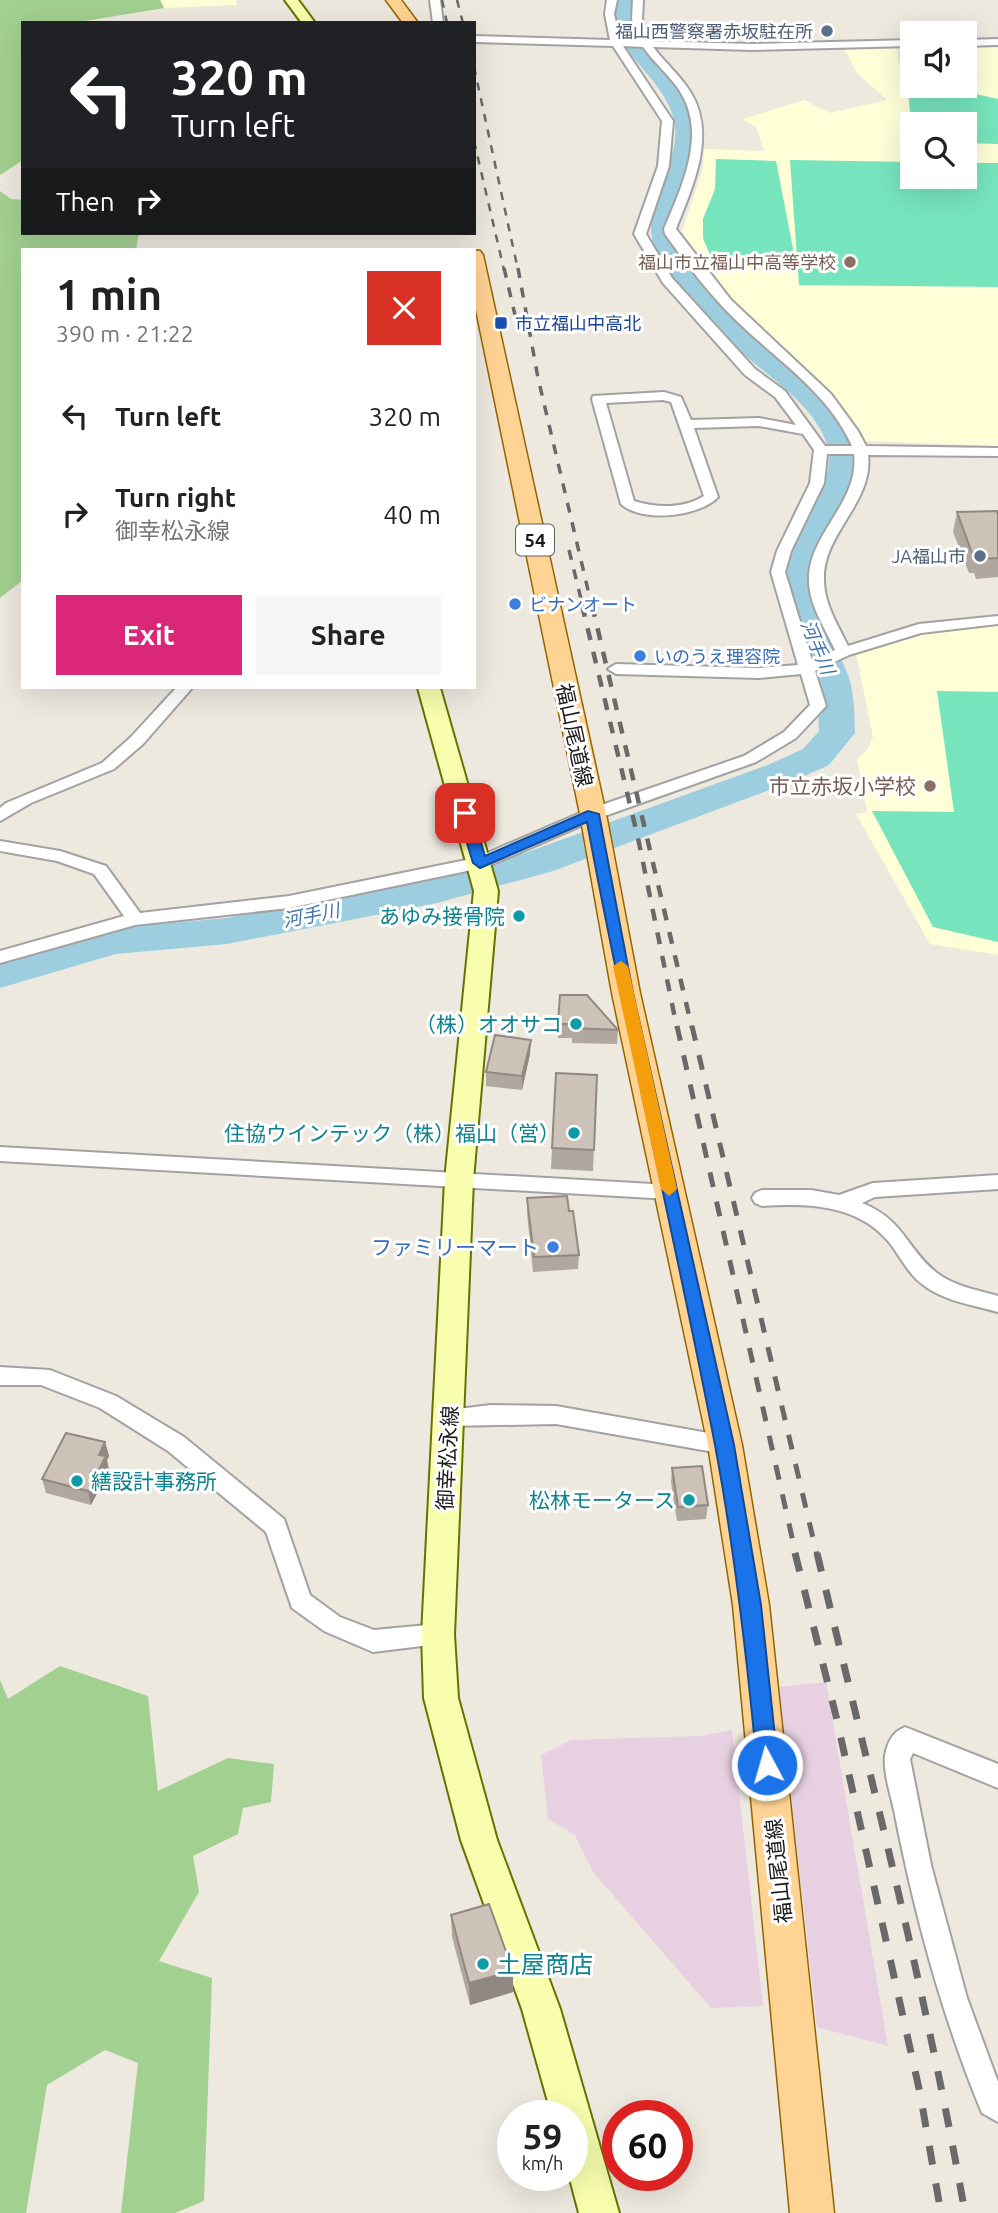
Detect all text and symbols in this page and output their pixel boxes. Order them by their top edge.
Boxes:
place label: 福山西警察署赤坂駐在所 [615,21,813,41]
map controls [900,21,977,189]
button: sound [900,21,977,98]
marker: 福山西警察署赤坂駐在所 [819,23,835,39]
icon: left [56,49,147,140]
text: 320 m [171,49,308,104]
text: Turn left [171,107,295,143]
button: search [900,112,977,189]
icon: right [129,182,167,220]
text: Then [56,187,115,216]
place label: 福山市立福山中高等学校 [638,252,836,272]
marker: 福山市立福山中高等学校 [842,254,858,270]
text: 1 min [56,271,162,318]
button: close [367,271,441,345]
place label: 市立福山中高北 [515,313,641,333]
marker: 市立福山中高北 [493,315,509,331]
text: 390 m · 21:22 [56,321,194,346]
icon: left [56,397,94,435]
text: Turn left [115,402,221,431]
text: 320 m [369,402,441,431]
text: Turn right [115,483,236,512]
icon: right [56,495,94,533]
text: 40 m [383,500,441,529]
text: 御幸松永線 [115,518,230,543]
road number: 54 [516,524,554,555]
place label: JA福山市 [891,546,966,566]
marker: JA福山市 [972,548,988,564]
place label: ビナンオート [529,594,637,614]
button: Exit [56,595,242,675]
button: Share [256,595,441,675]
marker: ビナンオート [507,596,523,612]
water label: 河手川 [797,616,840,679]
place label: いのうえ理容院 [654,646,780,666]
marker: いのうえ理容院 [632,648,648,664]
street label: 福山尾道線 [552,681,598,789]
place label: 市立赤坂小学校 [769,774,916,798]
marker: 市立赤坂小学校 [922,778,938,794]
pin [435,783,495,843]
icon: arrive [446,794,484,832]
water label: 河手川 [281,898,343,931]
place label: あゆみ接骨院 [379,904,505,928]
marker: あゆみ接骨院 [511,908,527,924]
place label: （株）オオサコ [415,1012,562,1036]
marker: （株）オオサコ [568,1016,584,1032]
place label: 住協ウインテック（株）福山（営） [224,1121,560,1145]
marker: 住協ウインテック（株）福山（営） [566,1125,582,1141]
place label: ファミリーマート [371,1235,539,1259]
marker: ファミリーマート [545,1239,561,1255]
street label: 御幸松永線 [432,1405,462,1511]
place label: 繕設計事務所 [91,1469,217,1493]
marker: 繕設計事務所 [69,1473,85,1489]
place label: 松林モータース [529,1488,675,1512]
marker: 松林モータース [681,1492,697,1508]
position arrow [730,1728,804,1802]
street label: 福山尾道線 [761,1818,795,1924]
place label: 土屋商店 [497,1951,593,1978]
marker: 土屋商店 [475,1956,491,1972]
speed limit sign: 60 [602,2100,693,2191]
text: 59 [523,2116,562,2156]
text: km/h [522,2153,563,2173]

